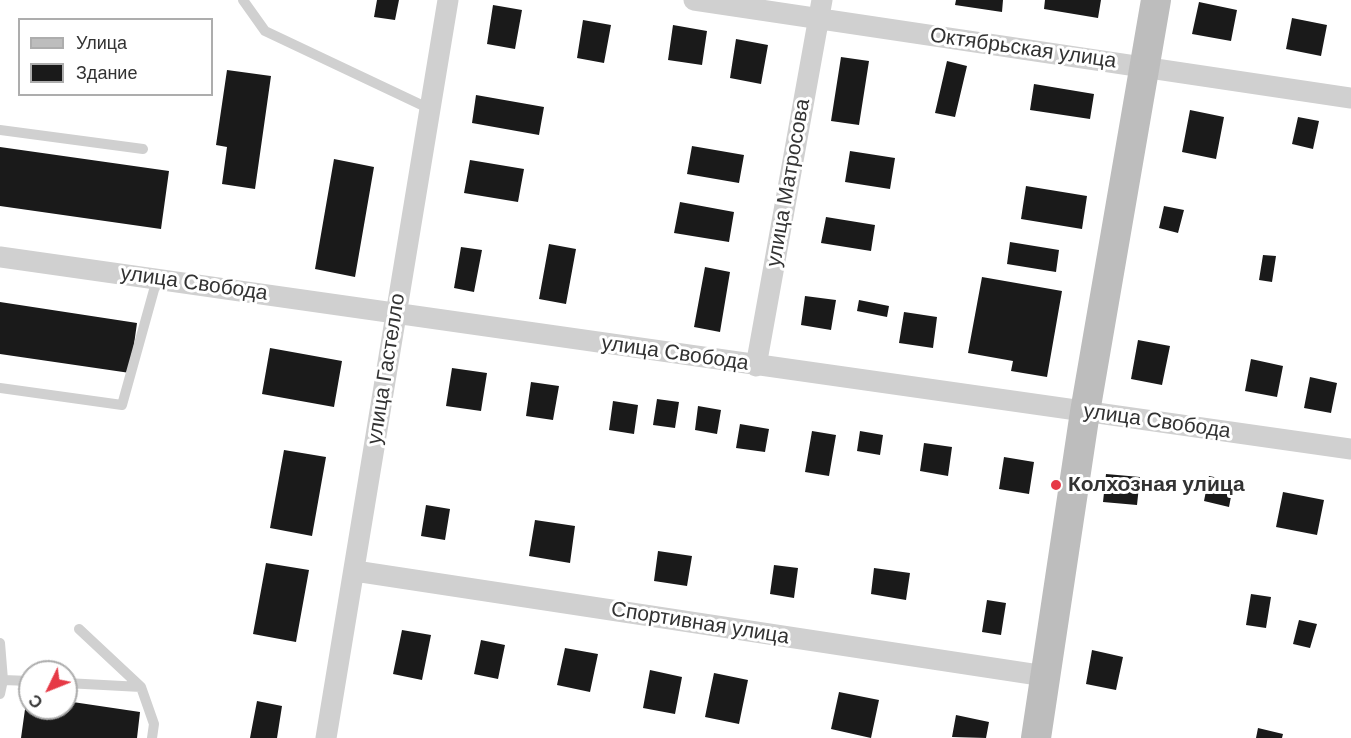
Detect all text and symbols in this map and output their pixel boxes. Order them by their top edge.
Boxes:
legend [18,18,213,96]
street label: Октябрьская улица [928,23,1118,75]
text: Улица [76,31,127,55]
text: Здание [76,61,137,85]
street label: улица Матросова [762,97,816,269]
street label: улица Свобода [119,261,269,307]
street label: улица Гастелло [363,292,411,446]
street label: улица Свобода [600,331,750,377]
street label: улица Свобода [1082,399,1232,445]
place label: Колхозная улица [1068,472,1245,498]
marker: Колхозная улица [1049,478,1063,492]
street label: Спортивная улица [609,597,791,651]
north arrow [18,660,78,720]
text: С [24,690,48,713]

